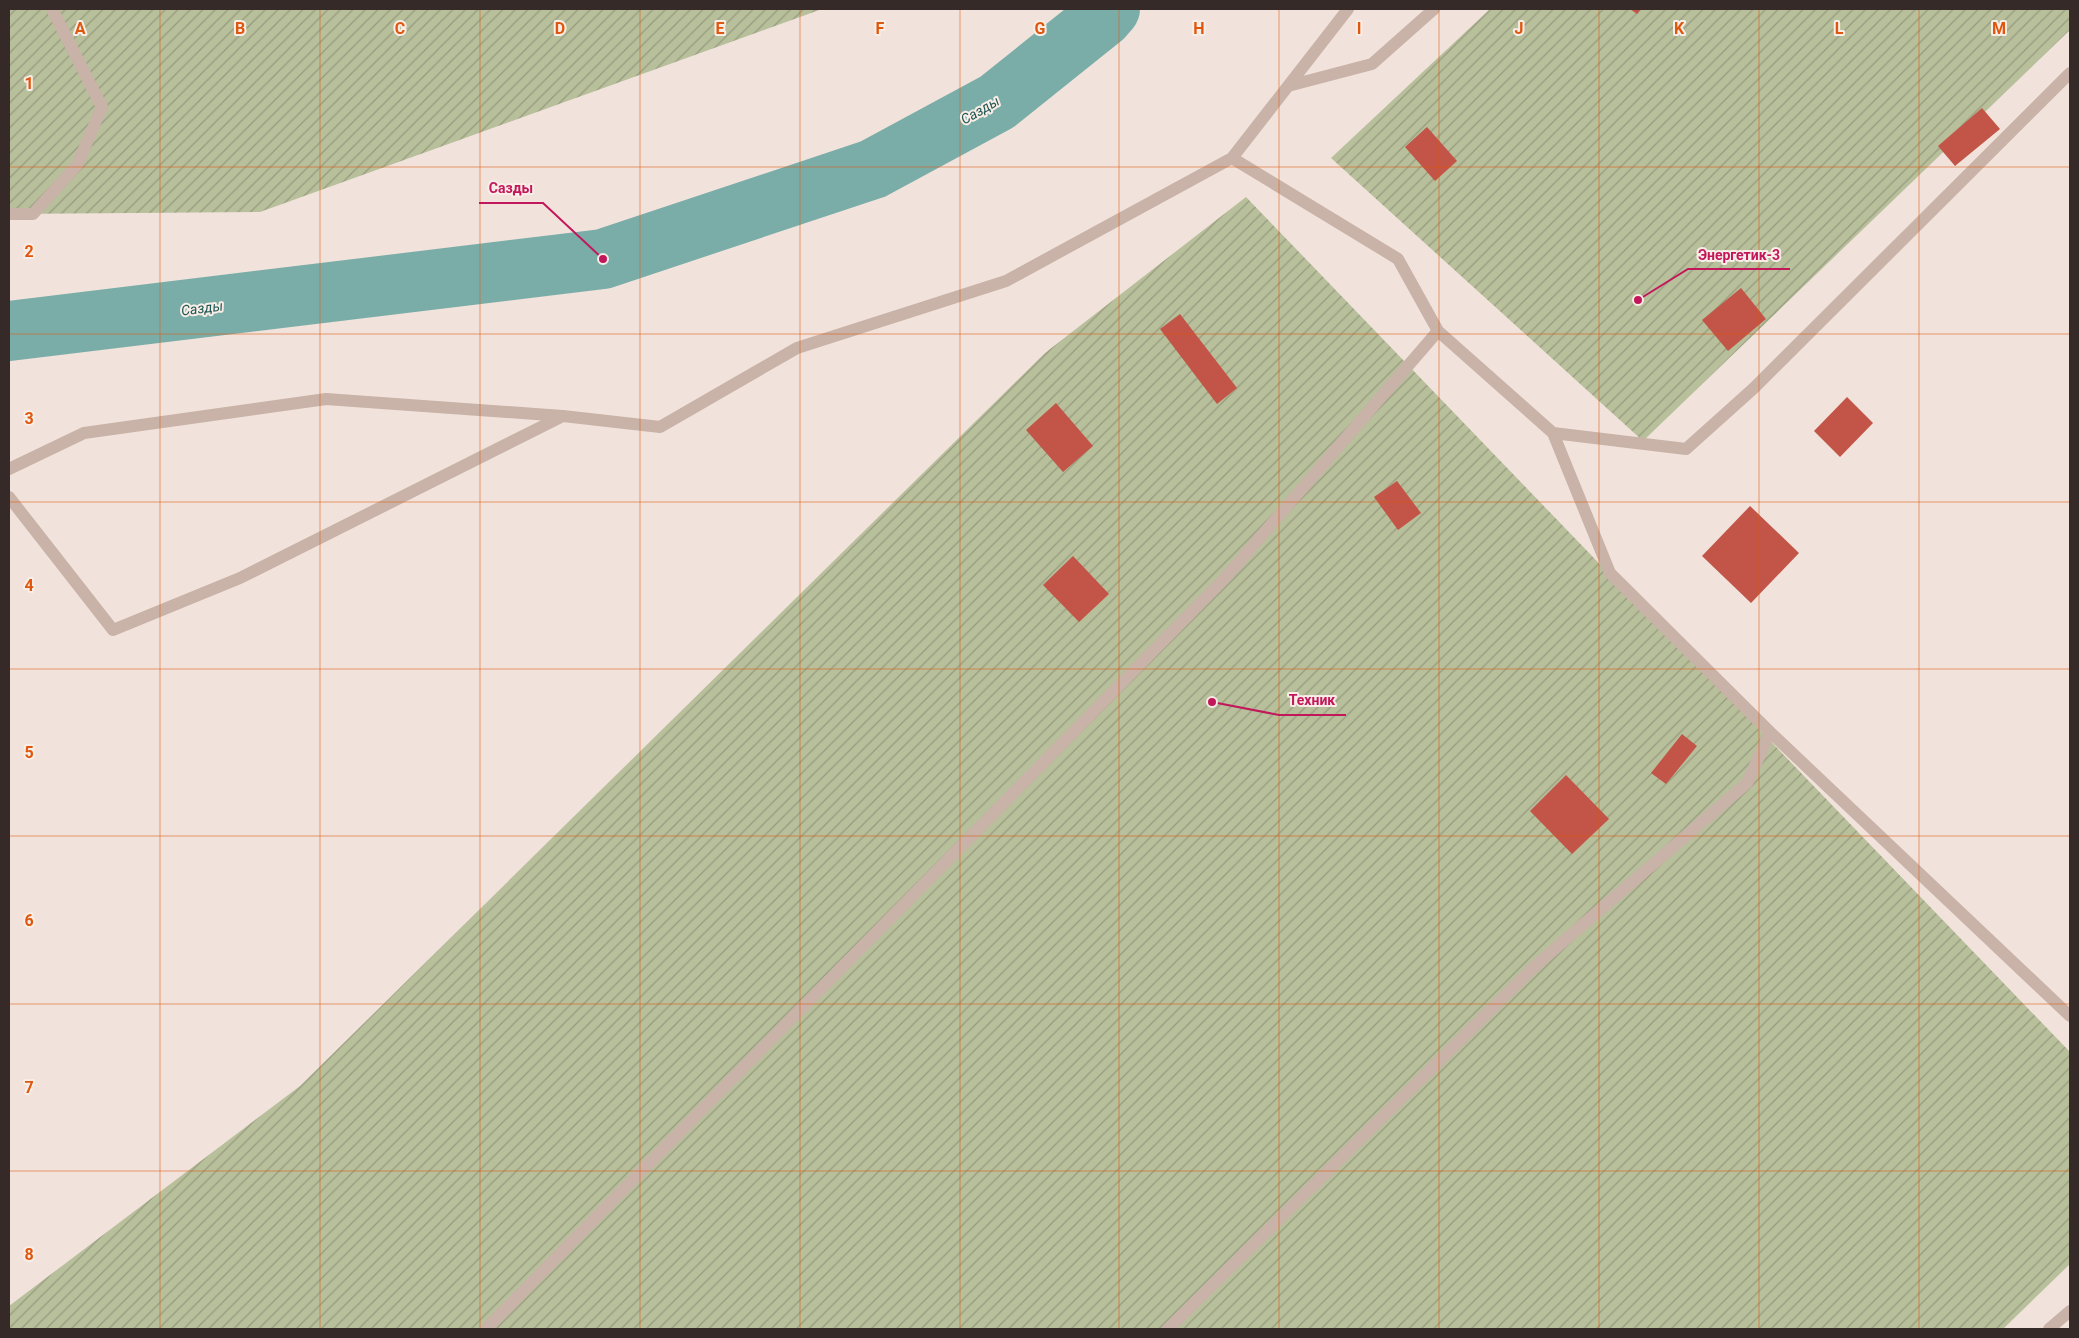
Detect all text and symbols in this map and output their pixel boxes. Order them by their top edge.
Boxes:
text: A [75,19,86,38]
text: B [235,19,245,38]
text: C [395,19,405,38]
text: D [555,19,565,38]
text: E [716,19,725,38]
text: F [876,19,885,38]
text: G [1035,19,1046,38]
text: H [1193,19,1205,38]
text: I [1357,19,1361,38]
text: J [1515,19,1523,38]
text: K [1674,19,1685,38]
text: L [1835,19,1844,38]
text: M [1992,19,2006,38]
text: 1 [24,74,34,93]
water label: Сазды [958,93,1002,127]
callout: Сазды [479,174,543,203]
text: Сазды [489,180,533,196]
callout: Энергетик-3 [1688,240,1790,269]
text: 2 [24,242,34,261]
text: Энергетик-3 [1698,247,1780,263]
water label: Сазды [180,298,224,318]
text: 3 [24,409,34,428]
text: 4 [24,576,34,595]
callout: Техник [1279,686,1346,715]
text: Техник [1289,692,1335,708]
text: 5 [24,743,34,762]
text: 6 [24,911,34,930]
text: 7 [24,1078,34,1097]
text: 8 [24,1245,34,1264]

